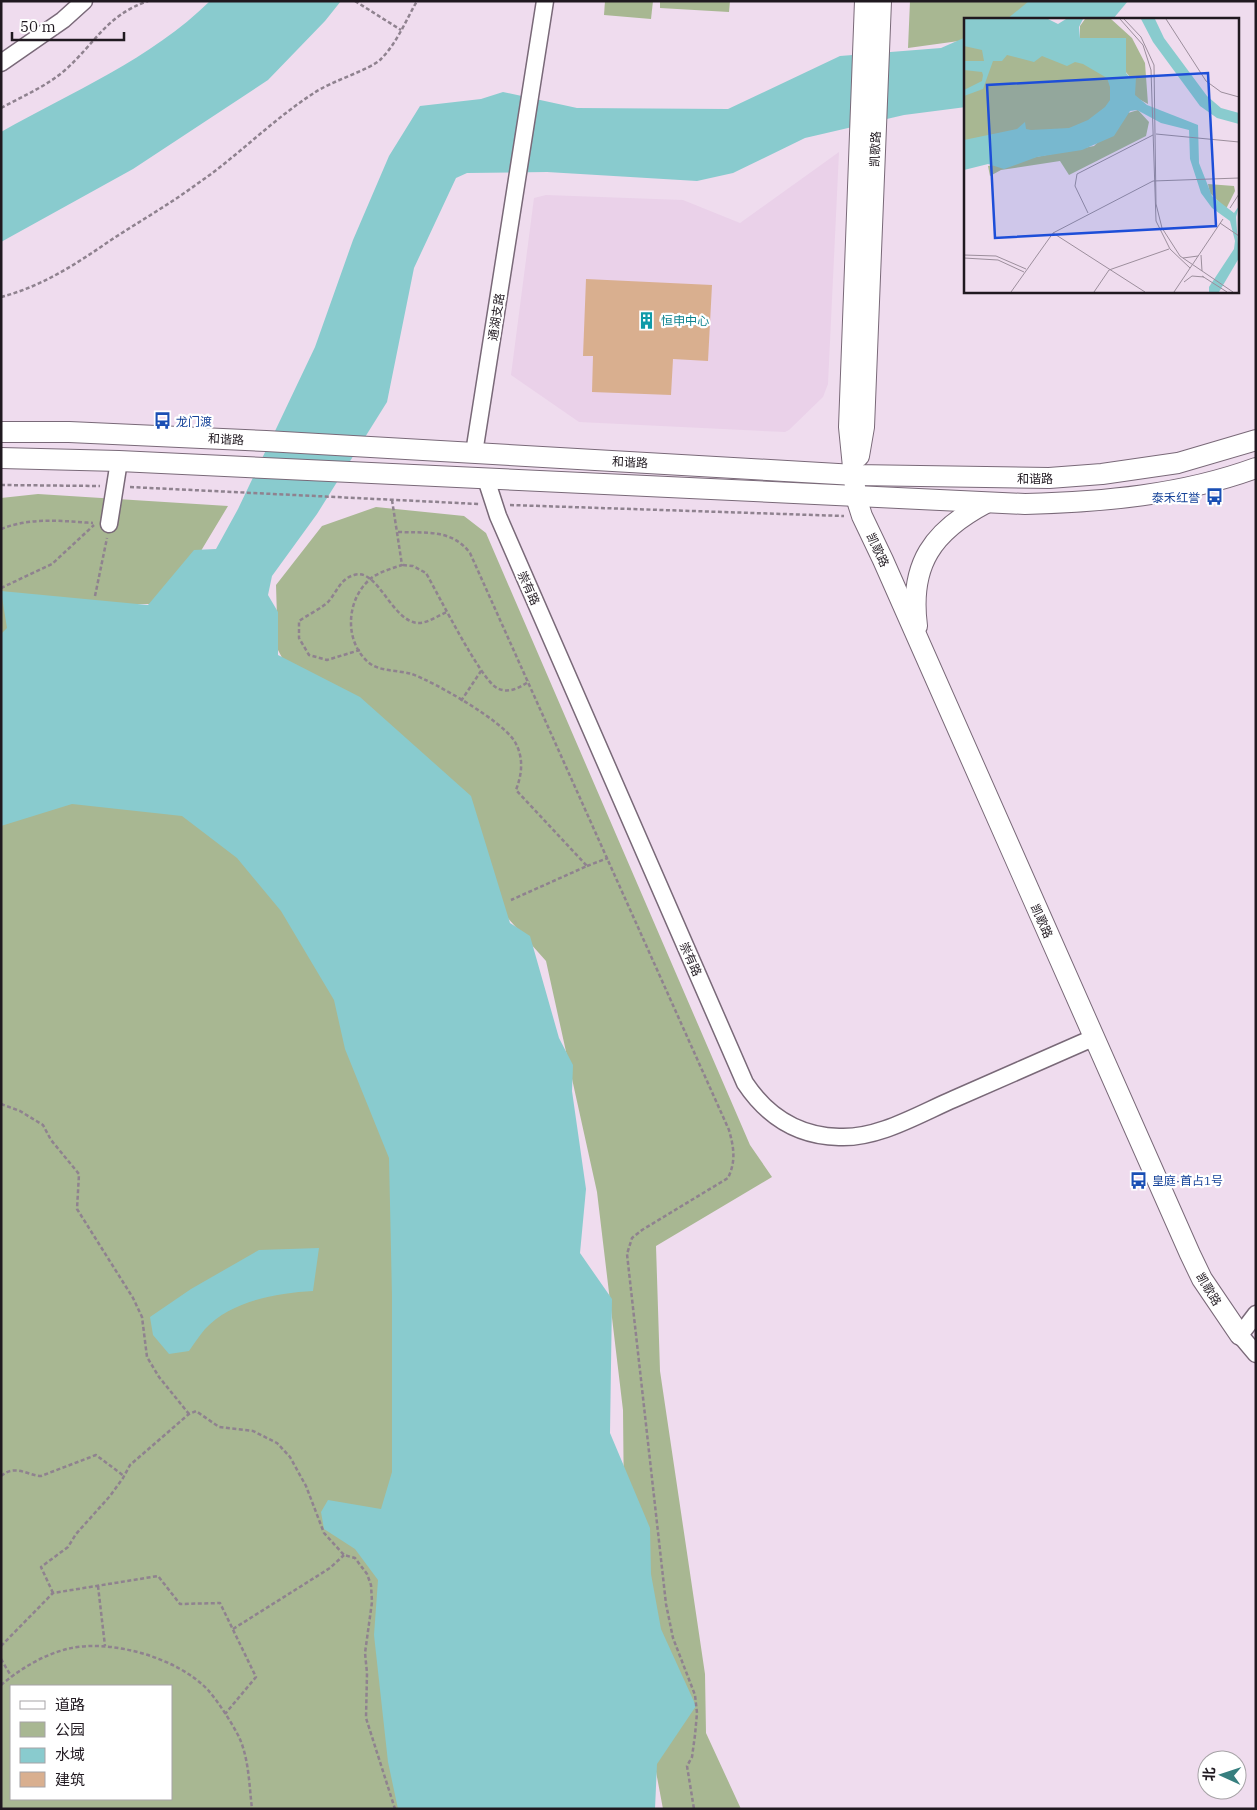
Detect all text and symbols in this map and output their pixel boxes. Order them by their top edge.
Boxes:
scale bar [12,10,125,42]
text: 50 m [20,17,56,36]
inset map [964,18,1240,292]
street label: 凯歌路 [867,131,883,167]
street label: 通湖支路 [485,292,507,342]
building icon: 恒申中心 [637,310,657,330]
place label: 恒申中心 [661,313,709,328]
bus stop icon: 龙门渡 [152,411,172,431]
place label: 龙门渡 [176,414,212,429]
street label: 和谐路 [208,431,244,447]
street label: 和谐路 [612,454,648,470]
street label: 和谐路 [1017,471,1053,486]
bus stop icon: 泰禾红誉 [1204,487,1224,507]
place label: 泰禾红誉 [1152,490,1200,505]
street label: 凯歌路 [864,531,892,569]
street label: 崇有路 [515,568,543,608]
street label: 凯歌路 [1028,901,1056,941]
street label: 崇有路 [677,939,705,979]
bus stop icon: 皇庭·首占1号 [1128,1170,1148,1190]
place label: 皇庭·首占1号 [1152,1173,1223,1188]
street label: 凯歌路 [1193,1270,1225,1308]
legend [10,1685,172,1800]
text: 道路 [55,1695,85,1714]
text: 公园 [55,1720,85,1739]
text: 水域 [55,1745,85,1764]
north arrow [1197,1750,1247,1800]
text: 北 [1200,1767,1218,1782]
text: 建筑 [55,1770,85,1789]

